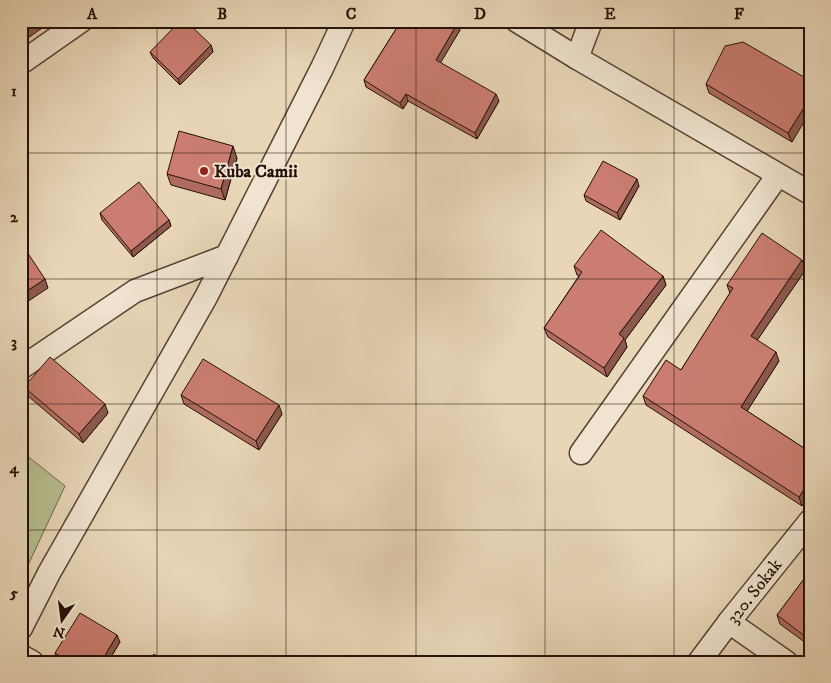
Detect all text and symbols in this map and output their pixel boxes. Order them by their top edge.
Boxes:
text: A [86,4,98,24]
text: B [217,4,227,24]
text: C [346,4,356,24]
text: D [474,4,486,24]
text: E [604,4,616,24]
text: F [734,4,744,24]
text: 1 [11,81,17,101]
place label: Kuba Camii [214,161,298,183]
marker: Kuba Camii [198,165,210,177]
text: 2 [10,207,19,227]
text: 3 [11,332,17,352]
text: 4 [8,458,19,478]
street label: 320. Sokak [722,554,787,629]
text: 5 [9,583,18,603]
north arrow [38,596,88,646]
text: N [51,621,67,642]

